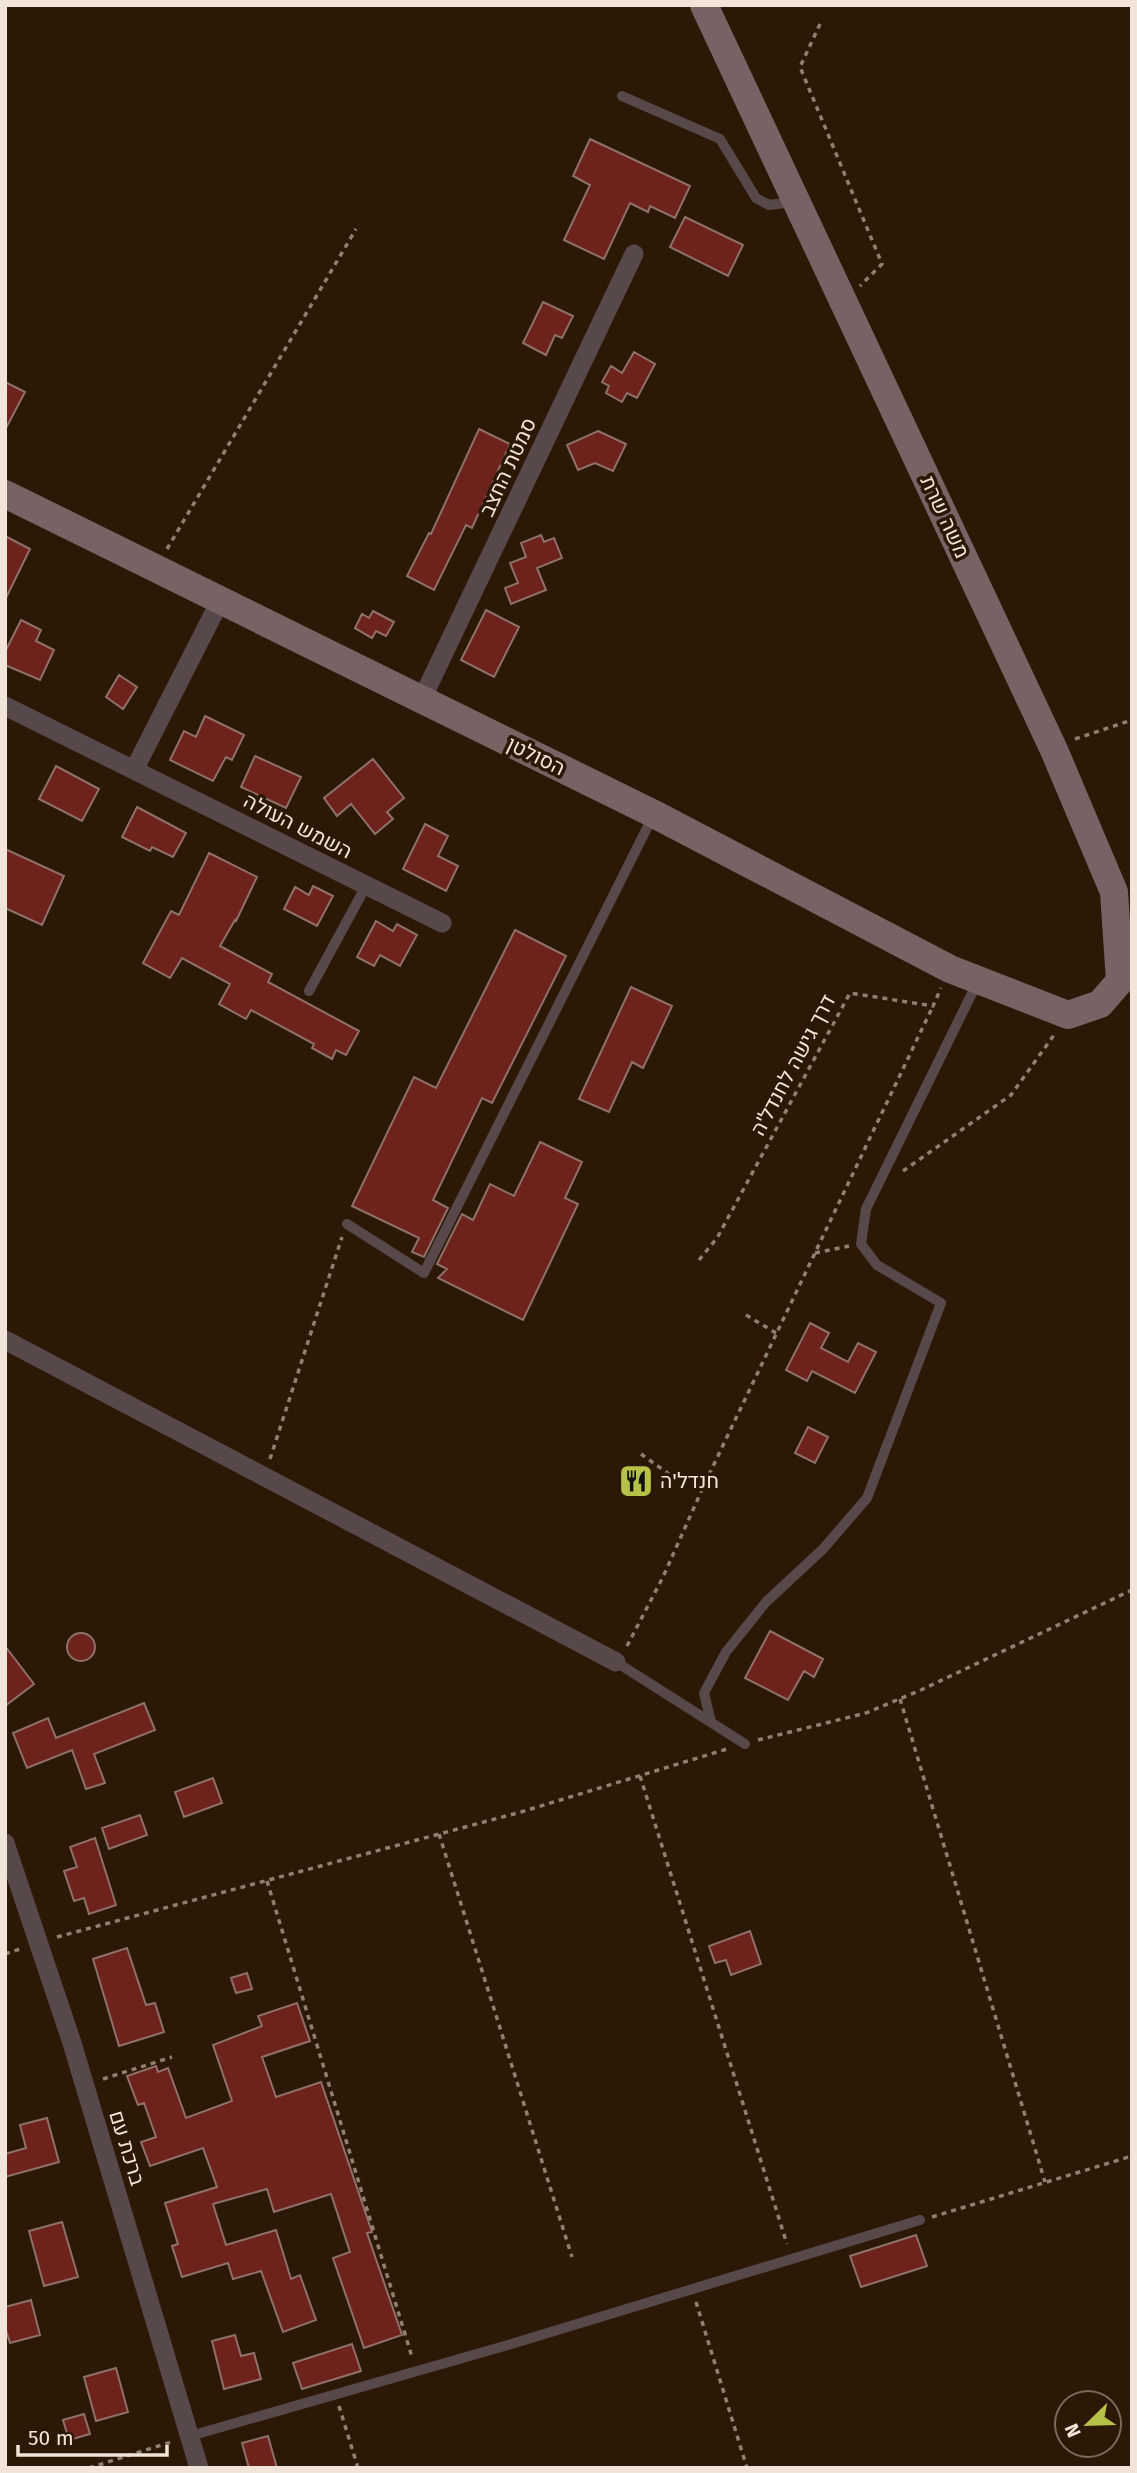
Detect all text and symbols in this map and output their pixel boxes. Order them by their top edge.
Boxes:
street label: סמטת החצב [474,413,542,521]
street label: משה שרת [915,472,975,562]
street label: הסולטן [503,731,569,781]
street label: השמש העולה [239,788,357,864]
street label: דרך גישה לחנדל'ה [745,990,841,1140]
restaurant icon: חנדל'ה [617,1462,655,1500]
place label: חנדל'ה [660,1468,719,1494]
street label: ברכת עם [103,2107,151,2189]
north arrow [1053,2389,1123,2459]
scale bar [18,2414,166,2458]
text: N [1060,2420,1086,2441]
text: 50 m [28,2425,74,2451]

